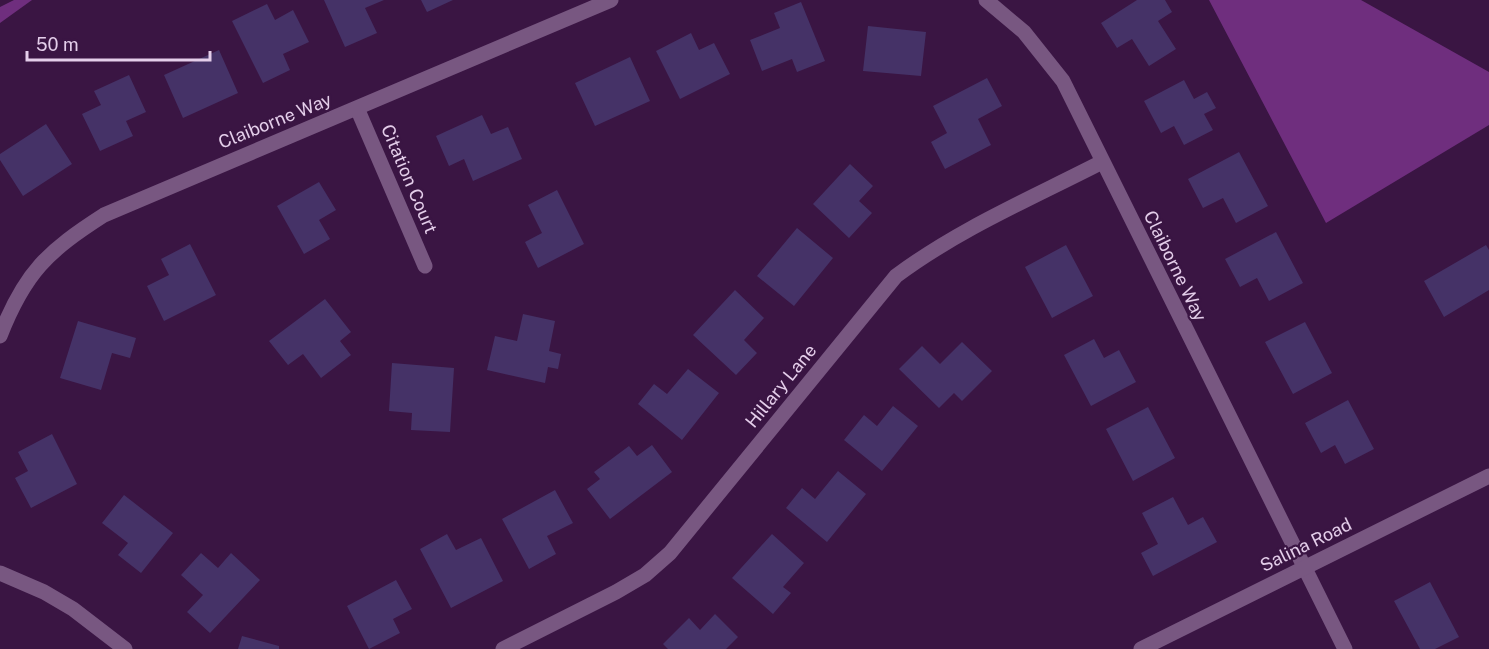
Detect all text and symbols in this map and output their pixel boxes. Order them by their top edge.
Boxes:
scale bar [27,24,210,62]
text: 50 m [36,34,79,55]
street label: Claiborne Way [215,88,335,153]
street label: Citation Court [377,121,442,237]
street label: Claiborne Way [1140,207,1211,325]
street label: Hillary Lane [741,340,820,431]
street label: Salina Road [1257,513,1355,576]

